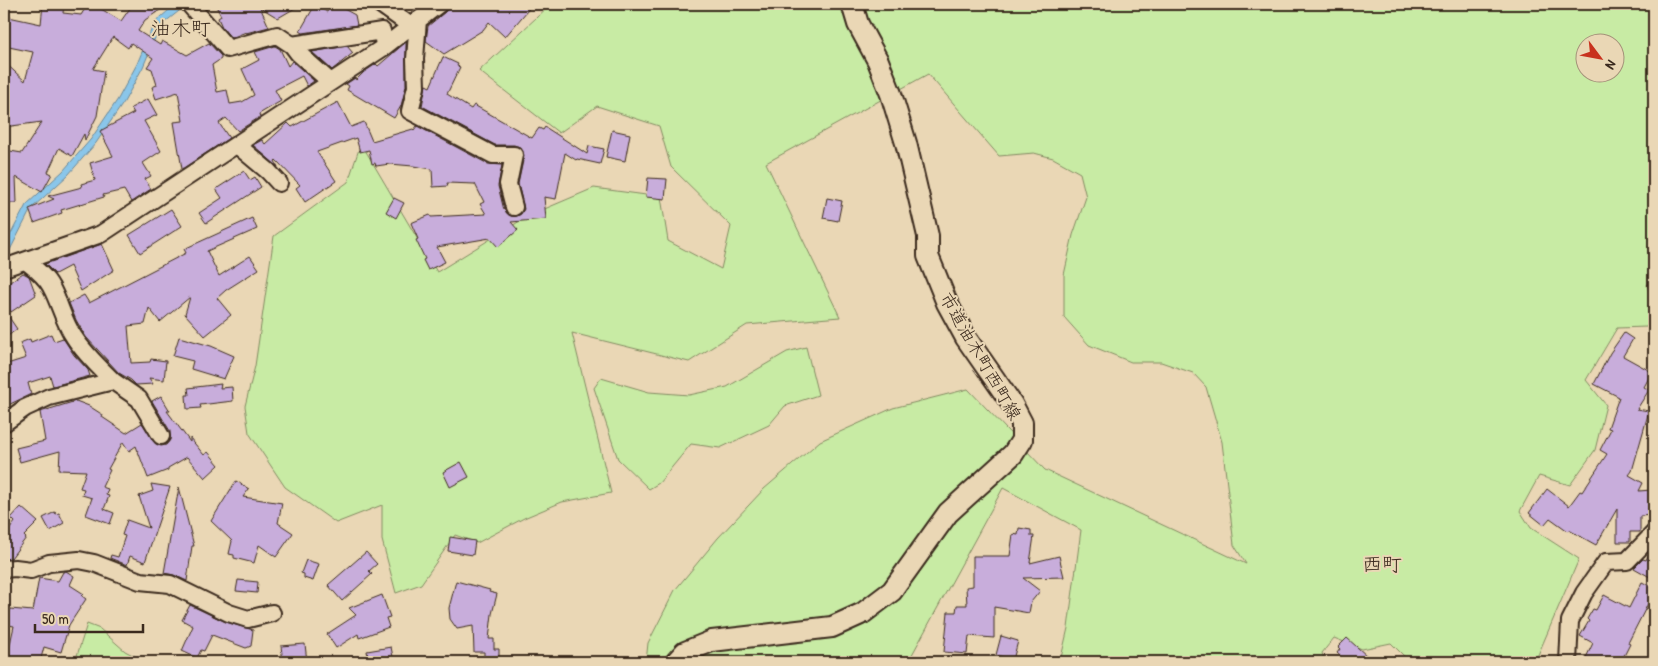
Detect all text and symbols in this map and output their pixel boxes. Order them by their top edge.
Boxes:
district label: 油木町 [151,14,211,41]
north arrow [1576,32,1626,82]
text: N [1601,57,1621,74]
street label: 市道油木町西町線 [934,287,1028,425]
district label: 西町 [1362,550,1402,577]
scale bar [35,601,142,633]
text: 50 m [42,608,69,629]

